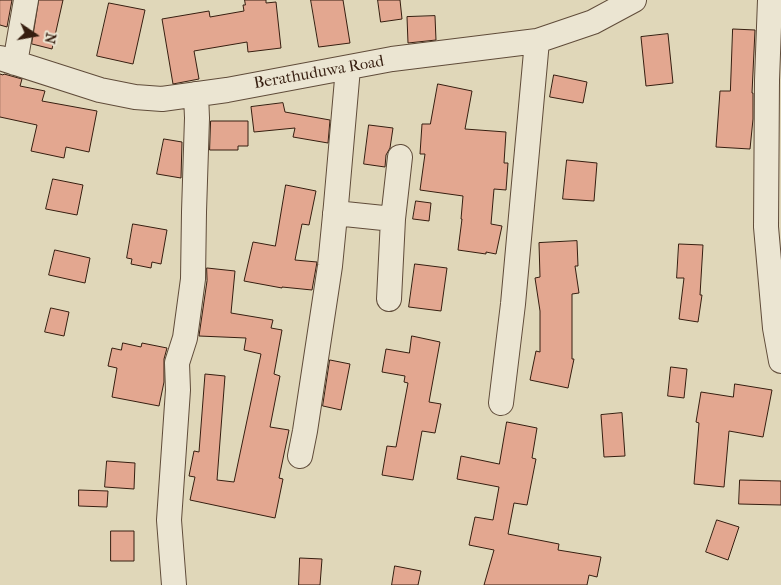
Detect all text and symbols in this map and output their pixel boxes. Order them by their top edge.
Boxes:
north arrow [10,10,60,60]
text: N [41,31,60,45]
street label: Berathuduwa Road [252,52,386,94]

